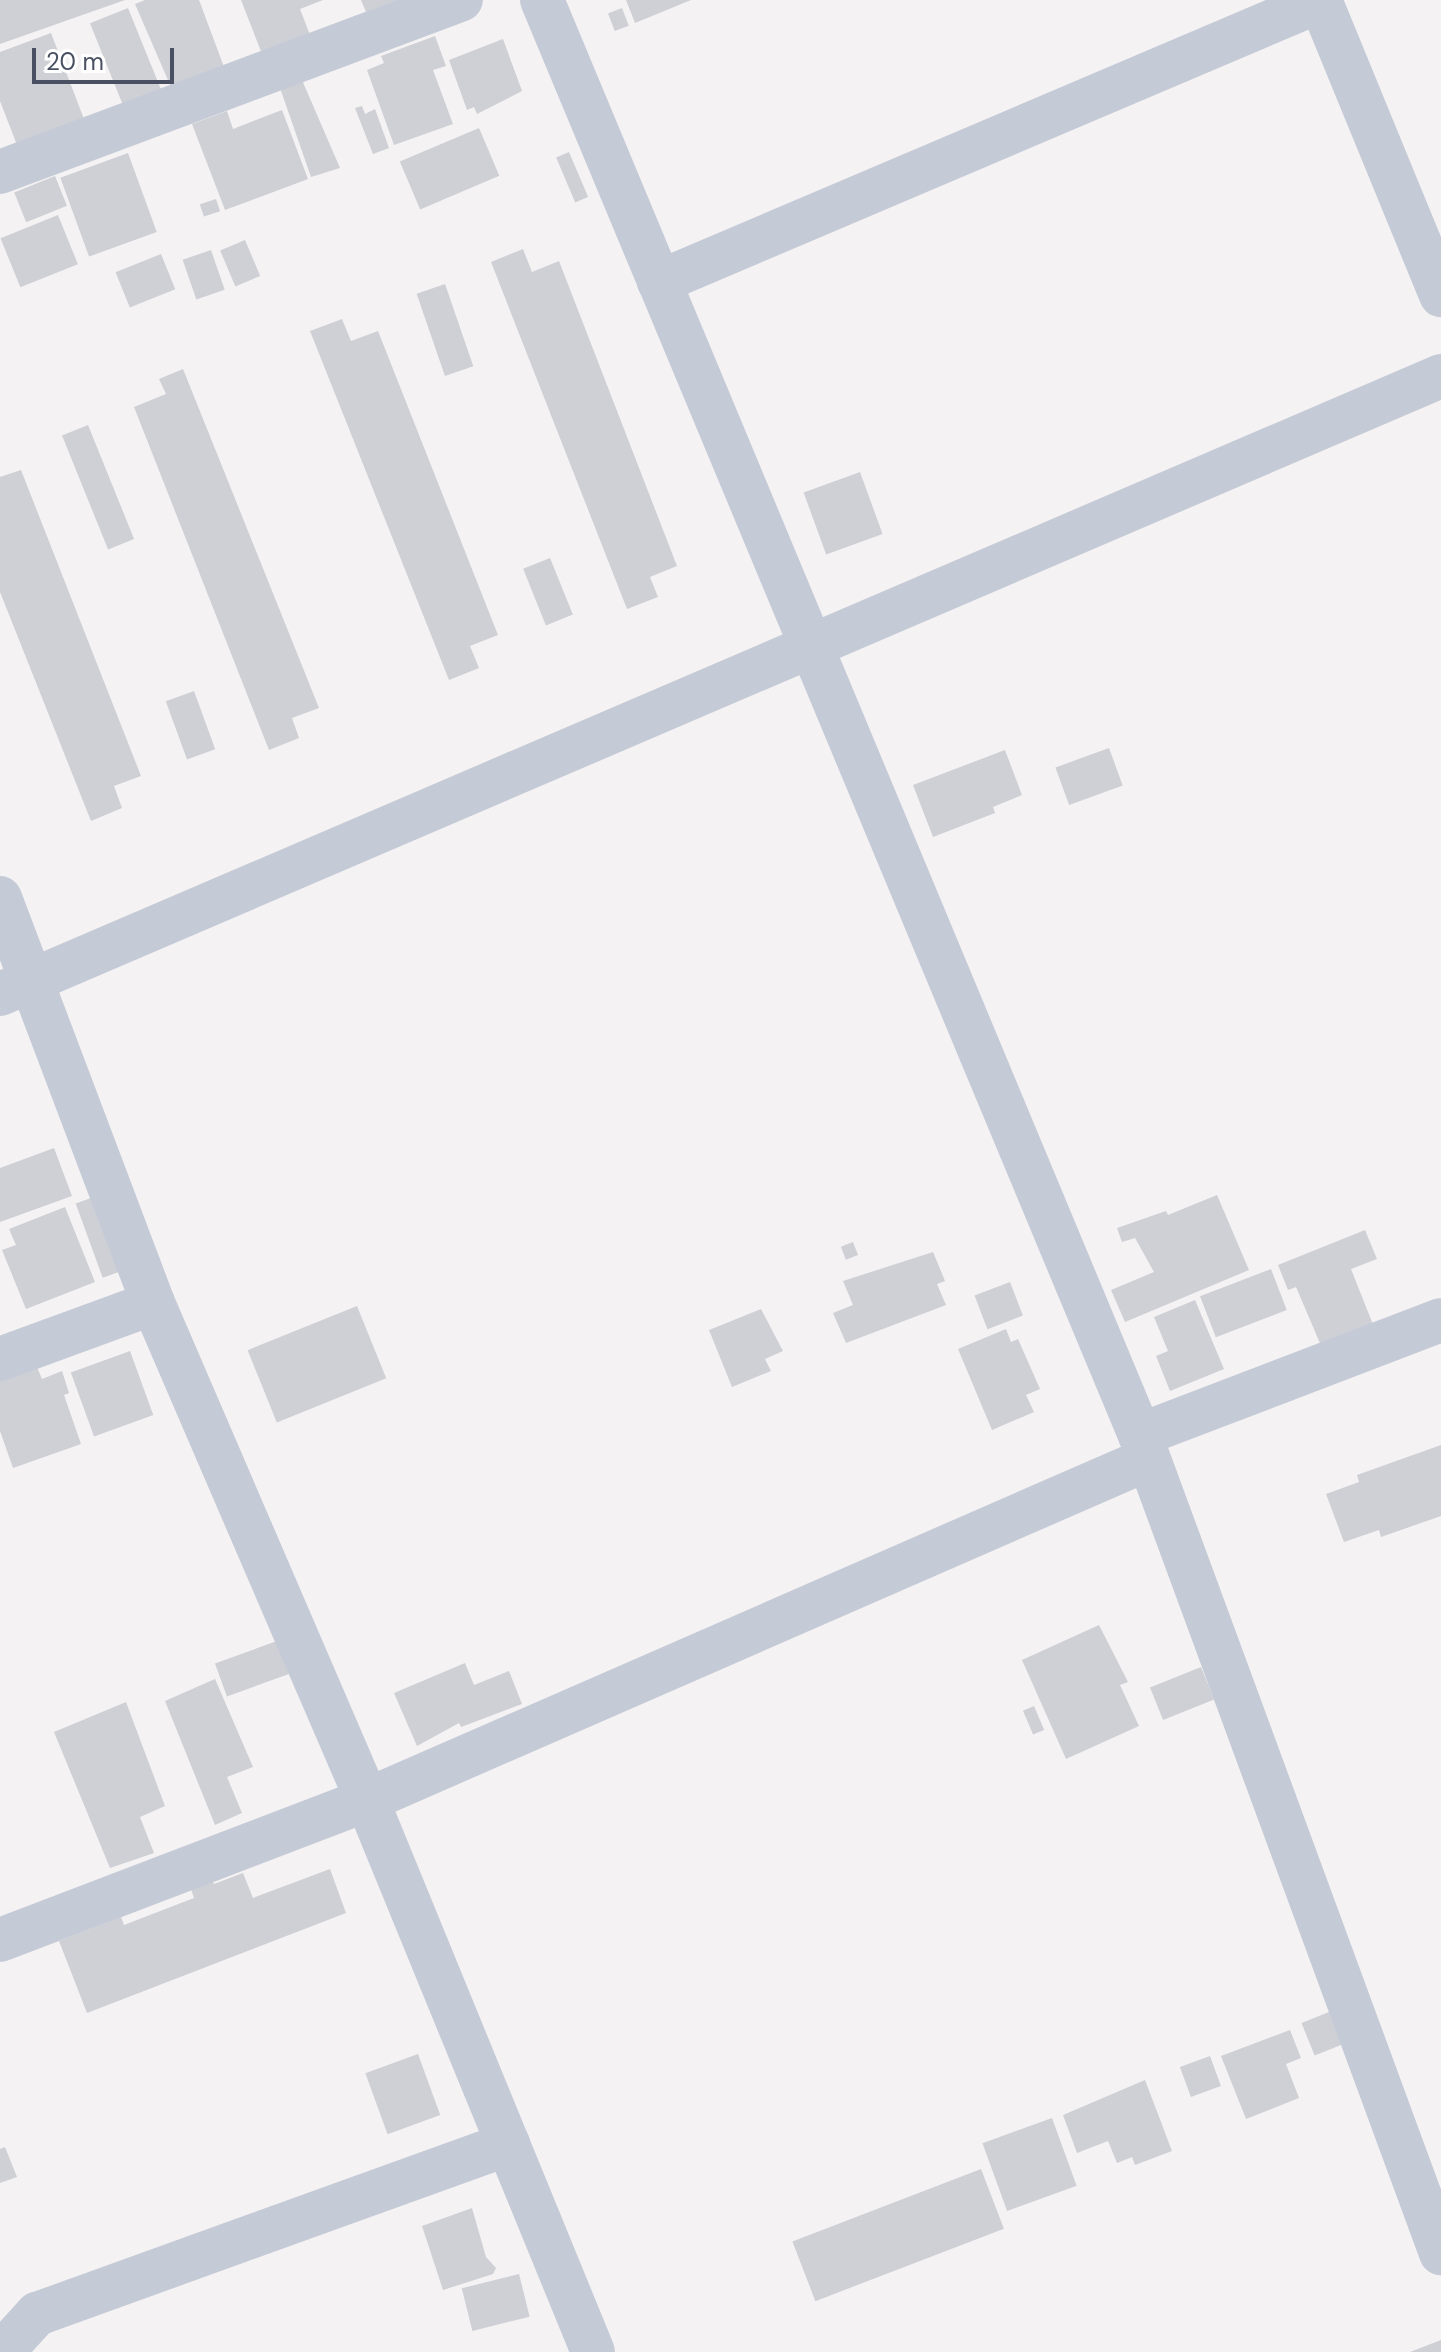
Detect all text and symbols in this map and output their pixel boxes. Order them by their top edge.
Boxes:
scale bar [36,32,178,82]
text: 20 m [46,46,104,77]

